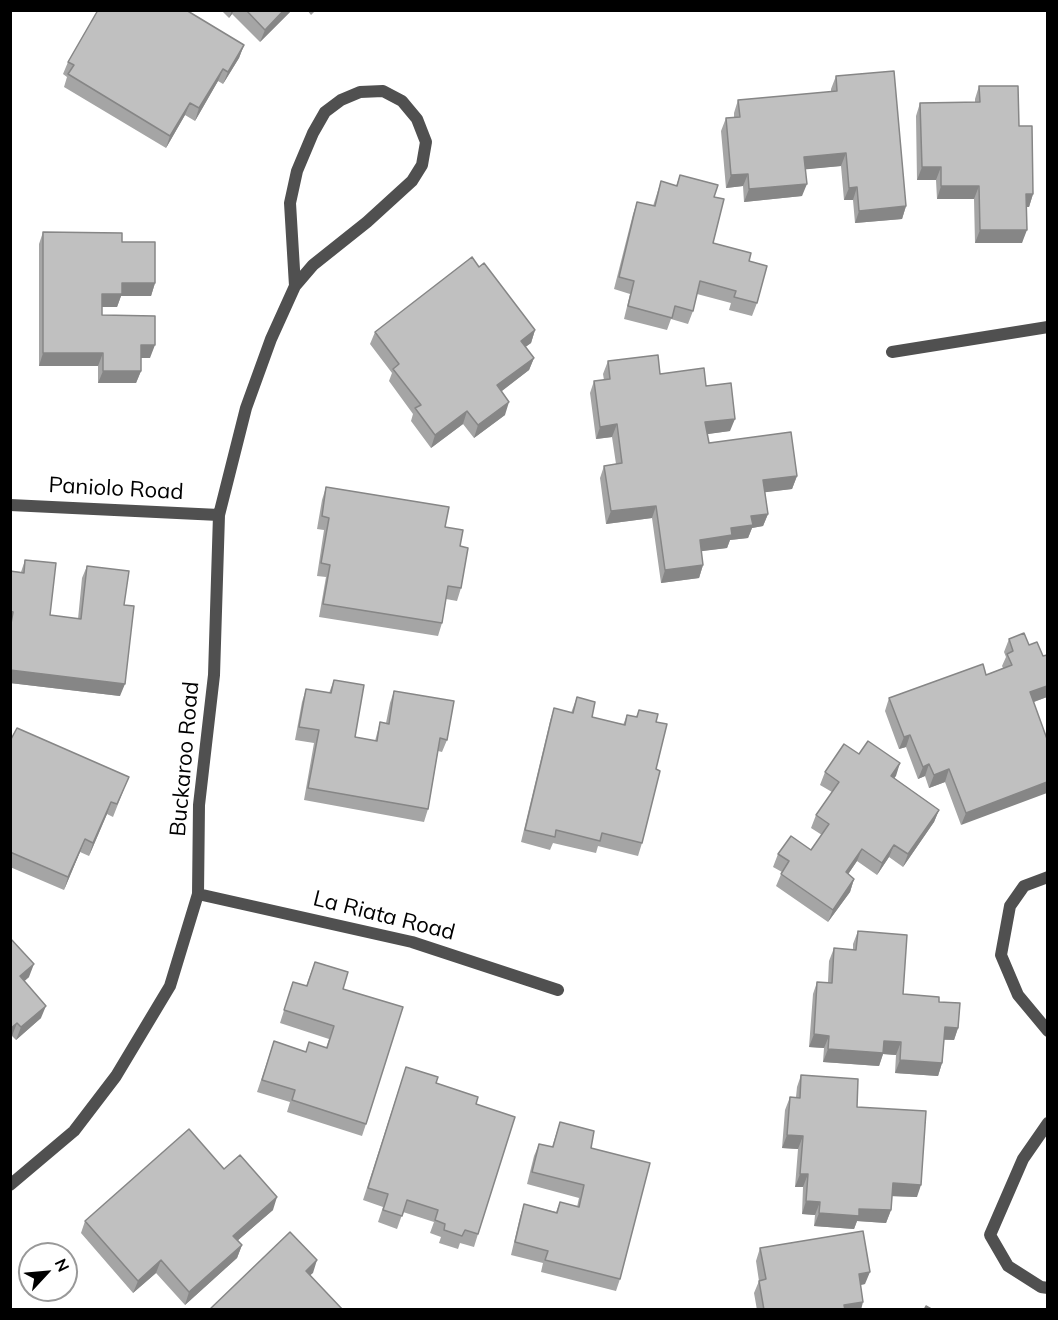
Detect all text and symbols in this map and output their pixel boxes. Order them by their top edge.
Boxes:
street label: Paniolo Road [48,472,184,506]
street label: Buckaroo Road [165,680,205,838]
street label: La Riata Road [310,886,458,946]
north arrow [18,1242,78,1302]
text: N [51,1255,74,1275]

